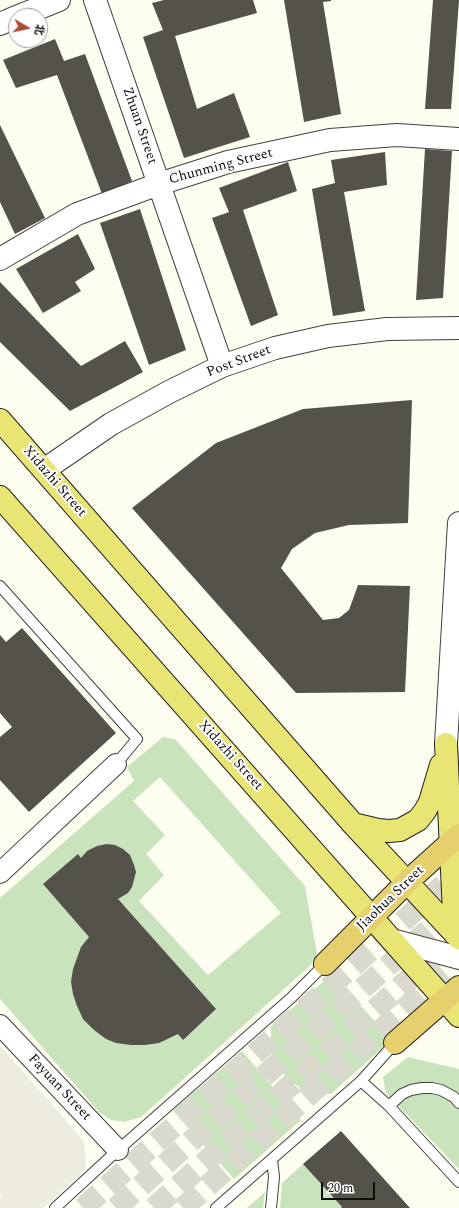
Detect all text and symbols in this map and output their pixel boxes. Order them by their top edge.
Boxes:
north arrow [8,8,48,48]
text: 北 [30,23,49,37]
street label: Zhuan Street [118,85,160,167]
street label: Chunming Street [167,145,275,189]
street label: Post Street [205,342,273,382]
street label: Xidazhi Street [19,443,89,521]
street label: Xidazhi Street [194,717,266,795]
street label: Jiaohua Street [354,863,428,935]
street label: Fayuan Street [24,1051,94,1125]
scale bar [323,1174,377,1200]
text: 20 m [328,1179,353,1198]

